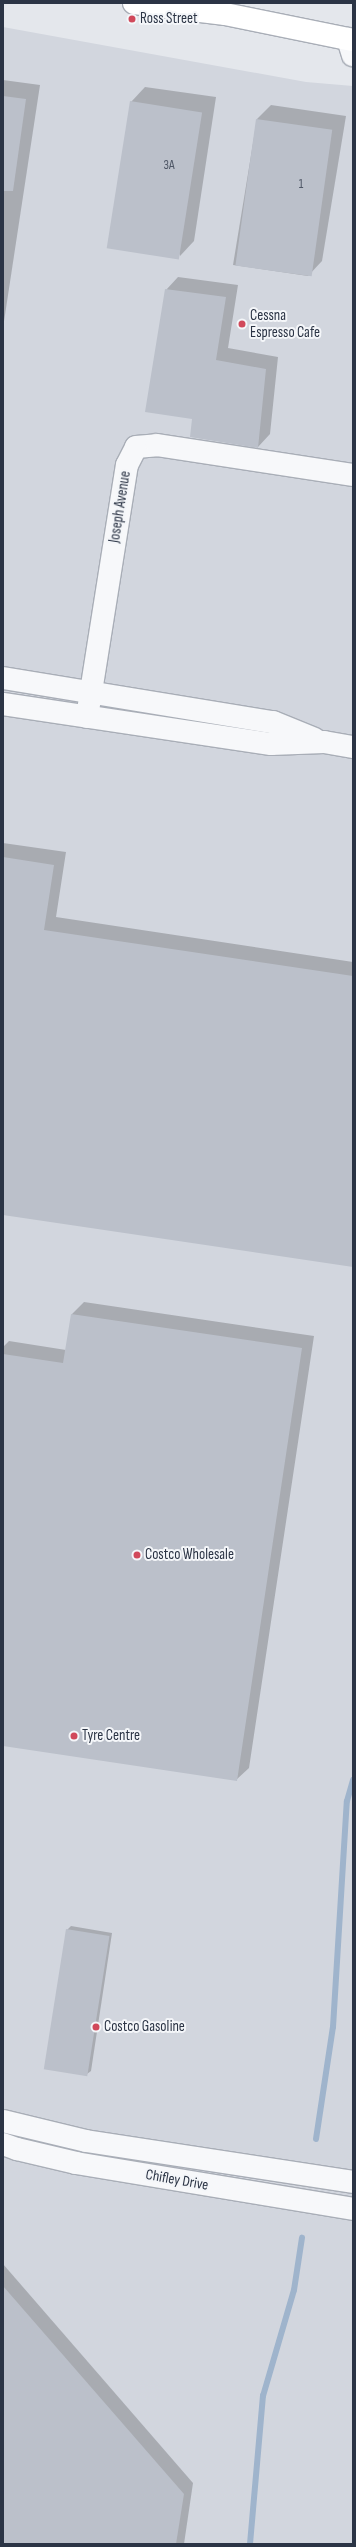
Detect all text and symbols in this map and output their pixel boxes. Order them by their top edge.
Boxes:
place label: Ross Street [140,10,198,28]
marker: Ross Street [127,14,137,24]
house number: 3A [163,157,175,173]
house number: 1 [299,176,303,192]
place label: Cessna Espresso Cafe [250,306,320,341]
marker: Cessna Espresso Cafe [237,319,247,329]
street label: Joseph Avenue [105,470,135,544]
place label: Costco Wholesale [145,1546,234,1564]
marker: Costco Wholesale [132,1550,142,1560]
place label: Tyre Centre [82,1727,140,1745]
marker: Tyre Centre [69,1731,79,1741]
place label: Costco Gasoline [104,2018,185,2036]
marker: Costco Gasoline [91,2022,101,2032]
street label: Chifley Drive [144,2166,210,2194]

